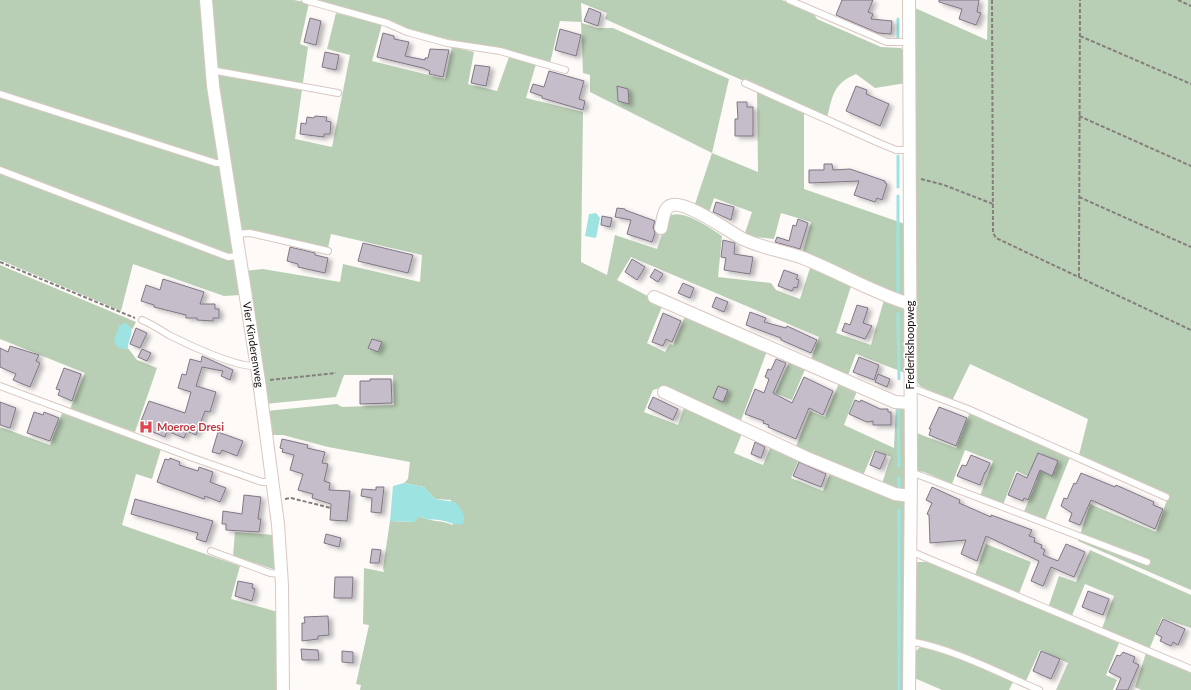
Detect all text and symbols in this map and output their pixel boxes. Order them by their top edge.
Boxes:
street label: Frederikshoopweg [903,300,916,390]
street label: Vier Kinderenweg [241,301,267,388]
hospital icon: Moeroe Dresi [138,419,154,435]
place label: Moeroe Dresi [157,420,224,433]

